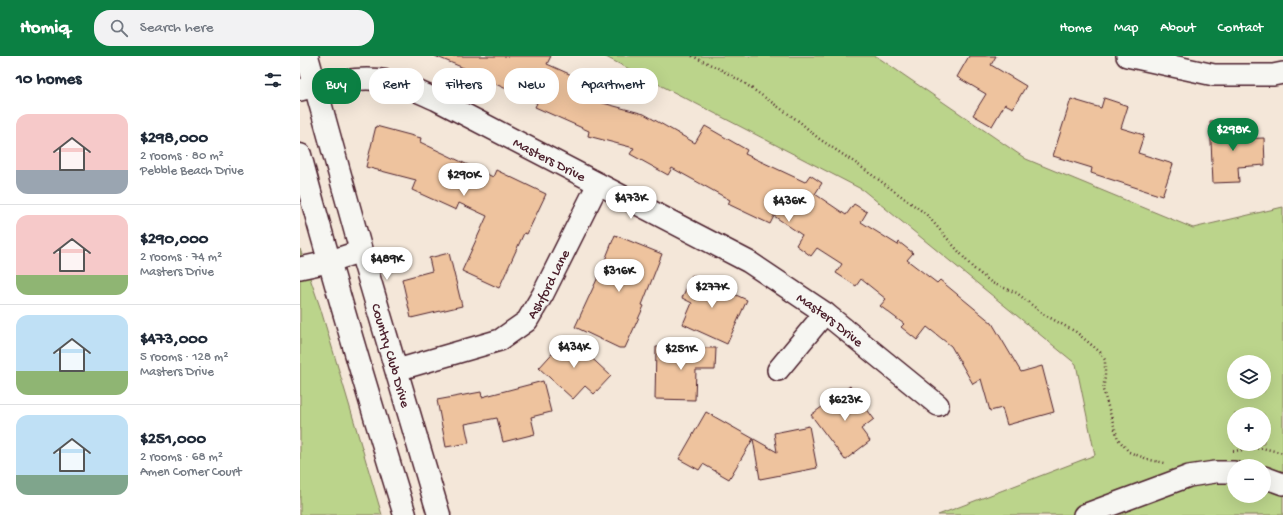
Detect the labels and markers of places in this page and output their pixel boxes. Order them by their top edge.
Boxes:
pin: $298K [1205,118,1261,152]
pin: $290K [436,163,492,197]
pin: $473K [603,186,659,220]
pin: $436K [761,189,817,223]
pin: $489K [359,247,415,281]
pin: $316K [591,259,647,293]
pin: $277K [684,275,740,309]
pin: $434K [546,335,602,369]
pin: $251K [653,337,709,371]
pin: $623K [817,388,873,422]

